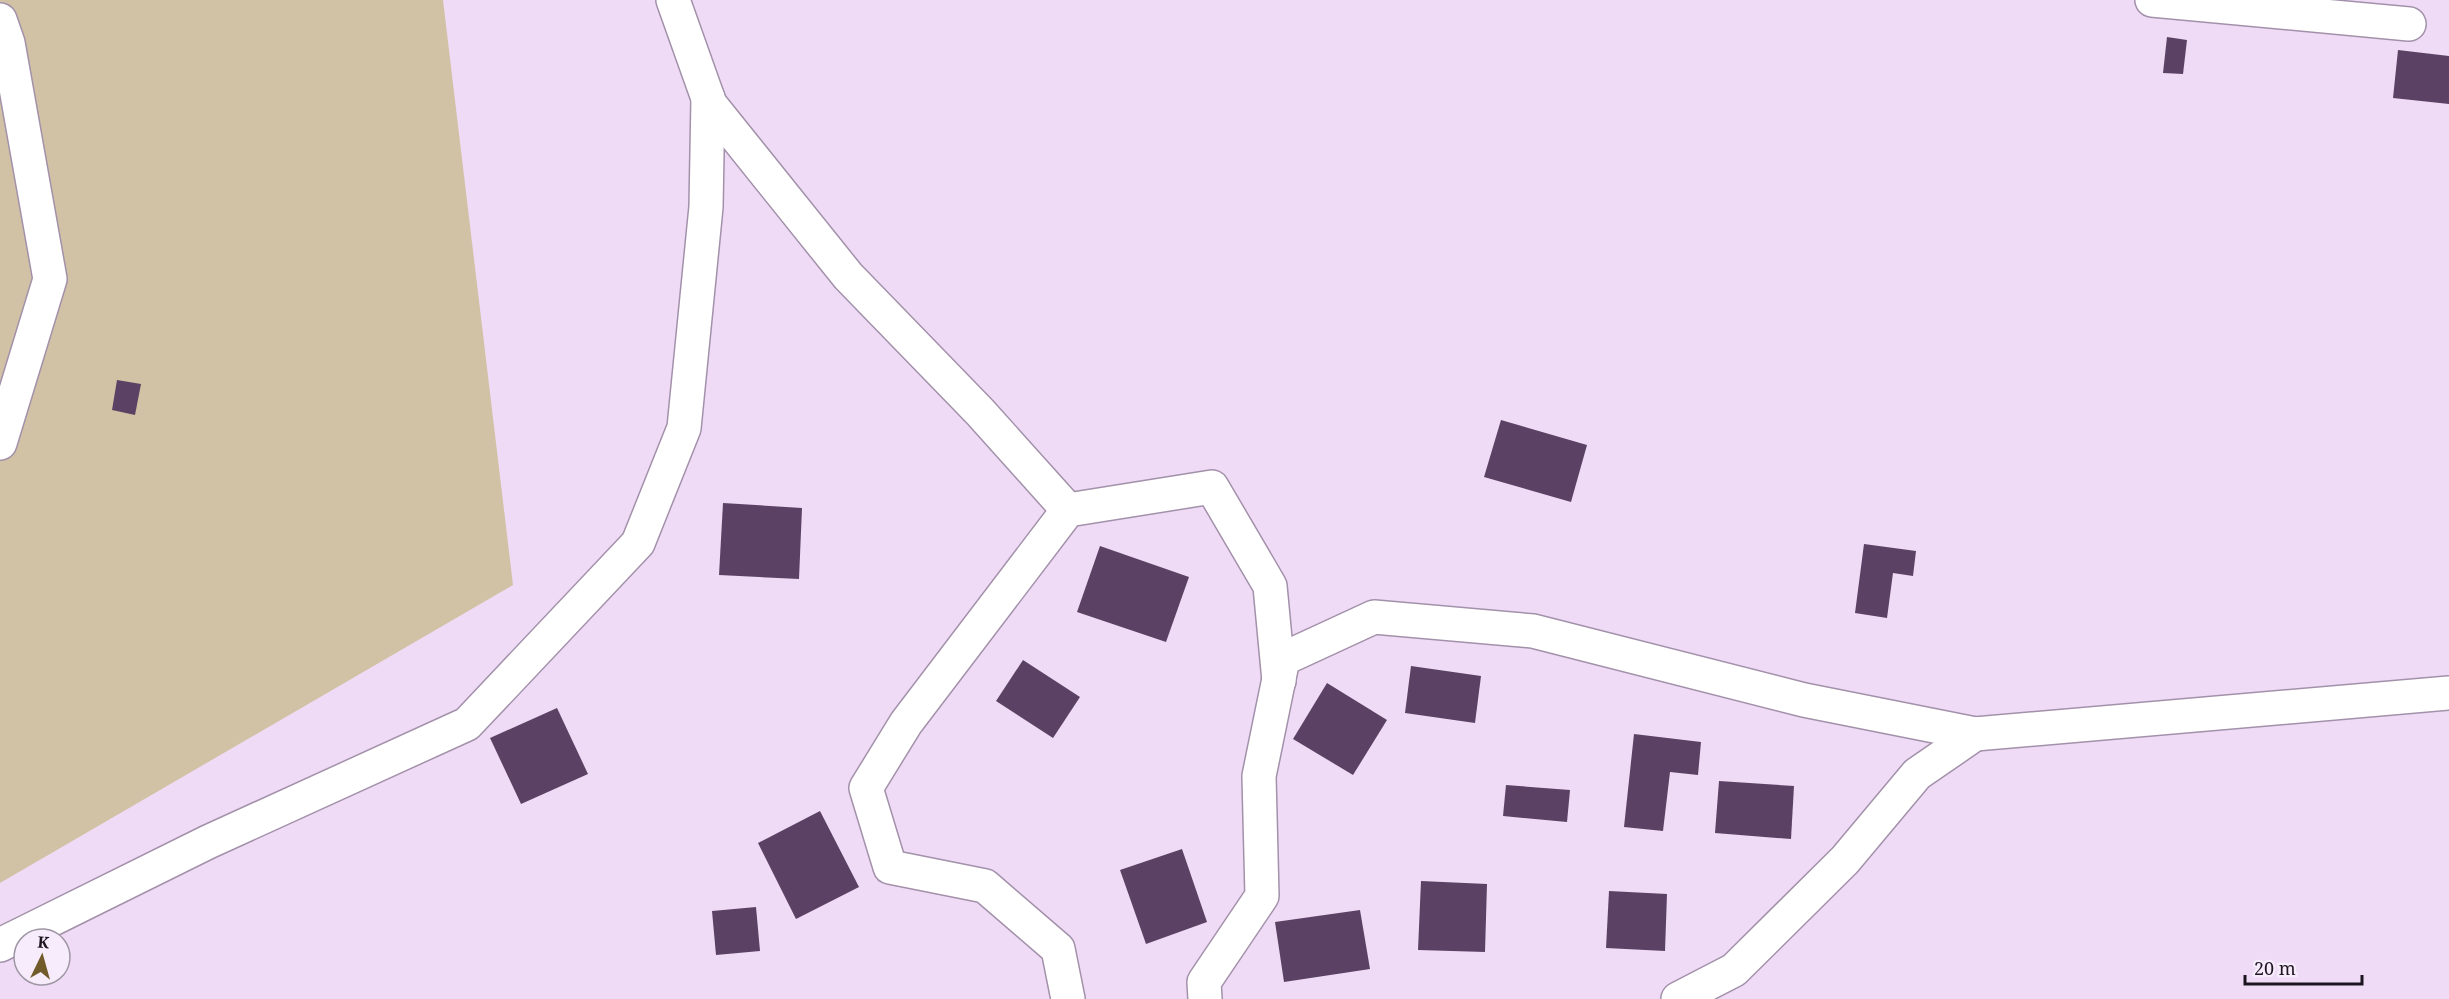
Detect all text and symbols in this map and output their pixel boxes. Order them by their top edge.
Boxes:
north arrow [12,927,72,987]
text: K [36,931,50,954]
scale bar [2245,948,2362,986]
text: 20 m [2254,956,2296,980]

